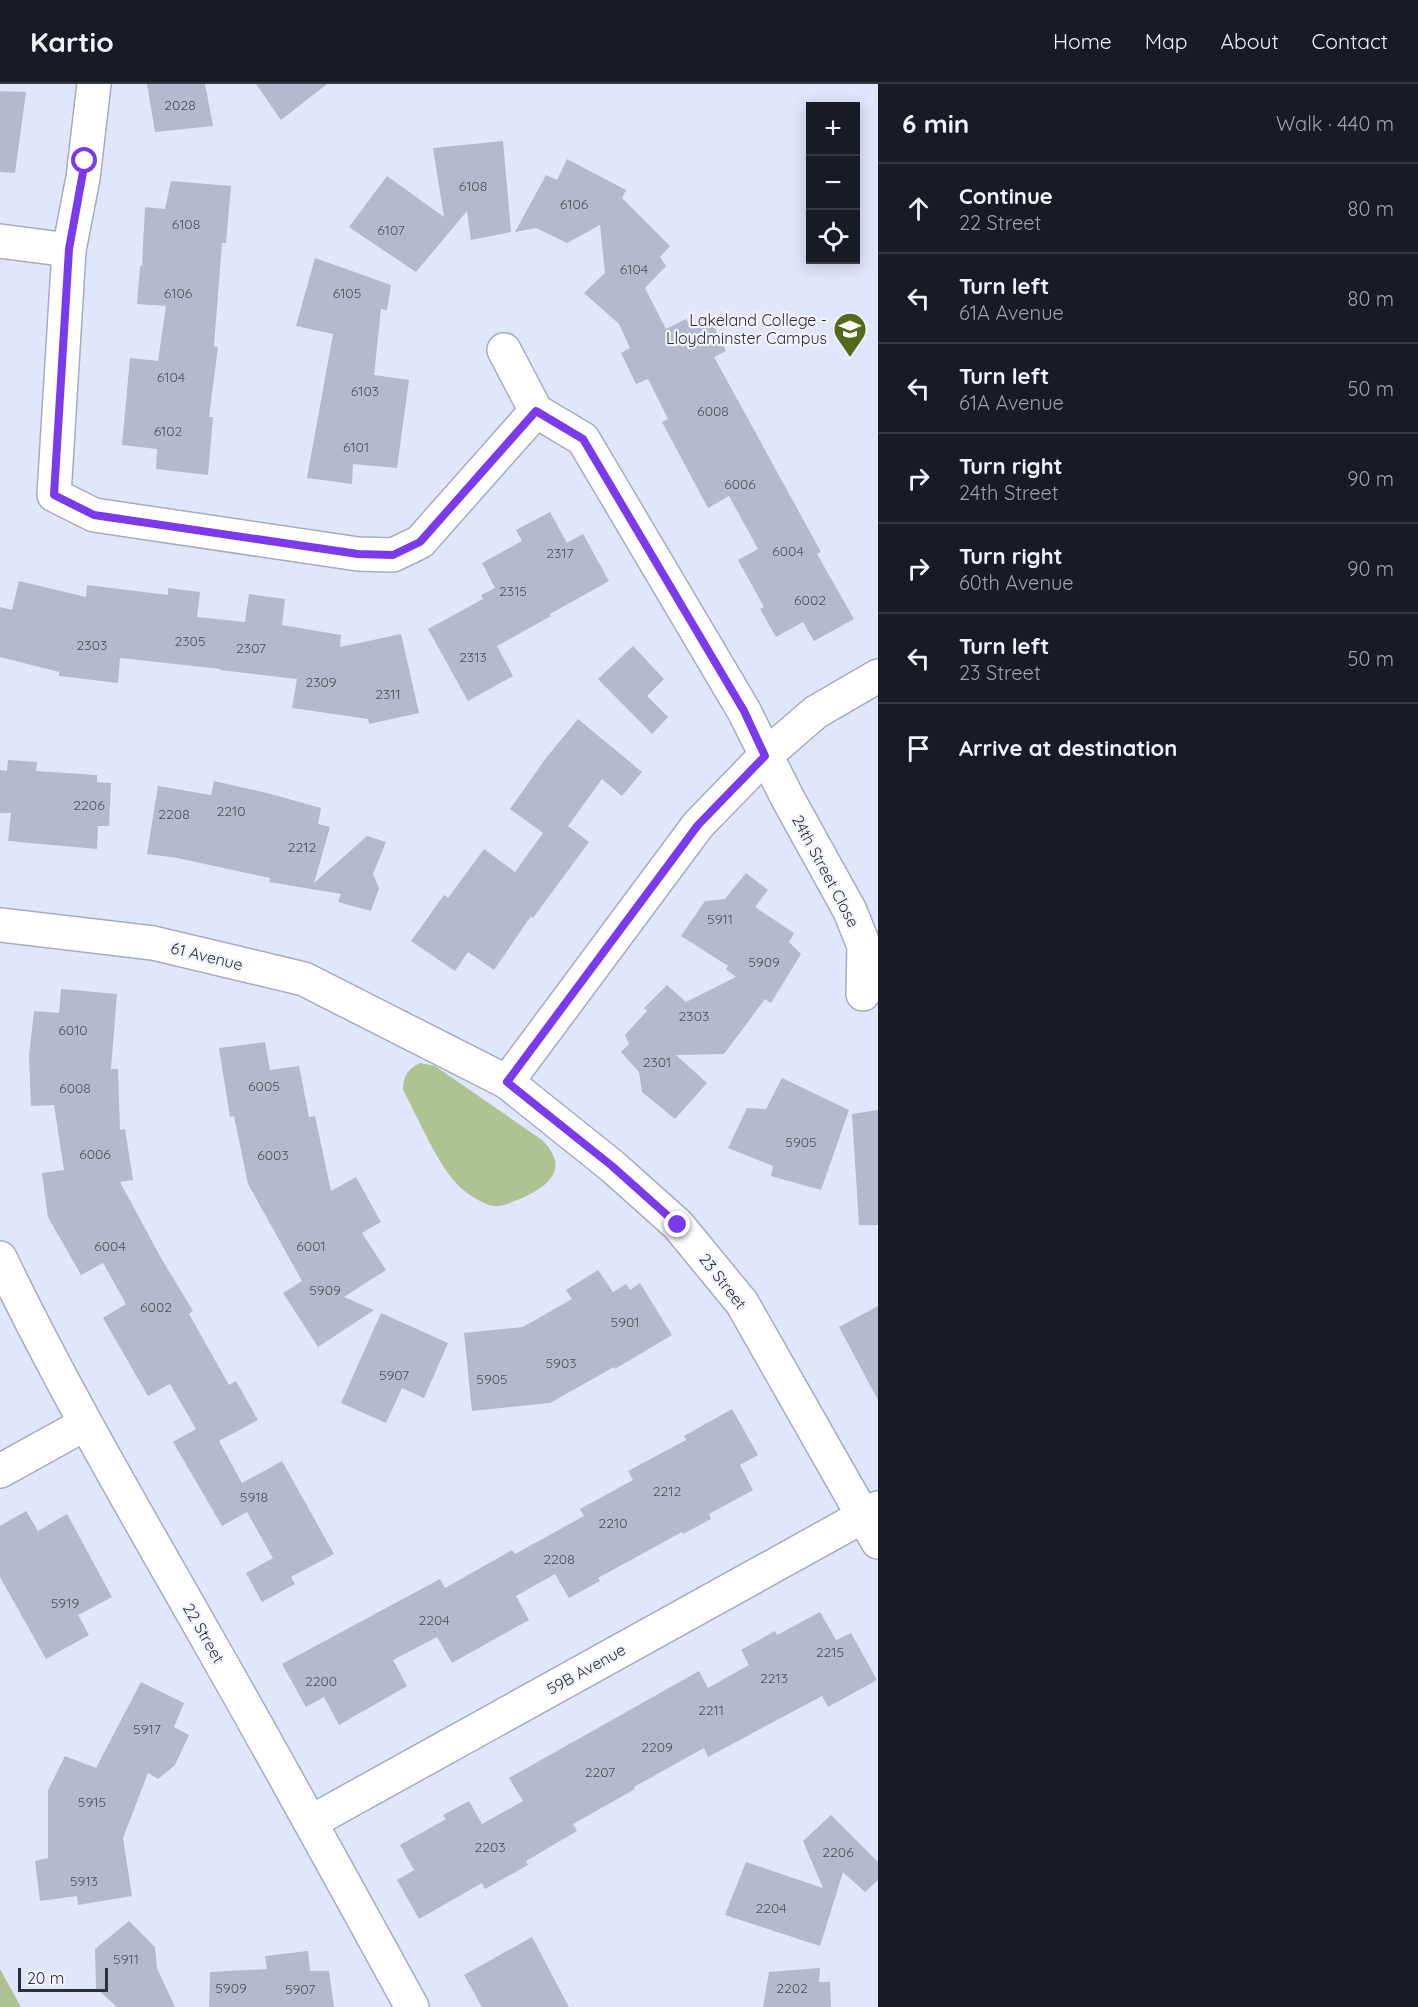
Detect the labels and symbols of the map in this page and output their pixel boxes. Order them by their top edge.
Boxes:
house number: 2028 [164,96,196,114]
route start [71,147,97,173]
house number: 6108 [459,177,487,195]
house number: 6106 [560,195,589,213]
house number: 6108 [172,215,200,233]
house number: 6107 [377,221,405,239]
house number: 6104 [620,260,648,278]
house number: 6106 [164,284,193,302]
house number: 6105 [333,284,361,302]
place label: Lakeland College - Lloydminster Campus [666,310,827,348]
school or university icon: Lakeland College - Lloydminster Campus [832,311,868,358]
house number: 6104 [157,368,185,386]
house number: 6103 [351,382,379,400]
house number: 6008 [697,402,729,420]
house number: 6102 [154,422,183,440]
house number: 6101 [343,438,369,456]
house number: 6006 [724,475,756,493]
house number: 6004 [772,542,804,560]
house number: 2317 [546,544,574,562]
house number: 2315 [499,582,527,600]
house number: 6002 [794,591,826,609]
house number: 2305 [174,632,206,650]
house number: 2303 [77,636,107,654]
house number: 2307 [236,639,266,657]
house number: 2313 [459,648,487,666]
house number: 2309 [305,673,337,691]
house number: 2311 [375,685,401,703]
house number: 2206 [73,796,105,814]
house number: 2210 [216,802,246,820]
house number: 2208 [158,805,190,823]
street label: 24th Street Close [788,811,864,931]
house number: 2212 [288,838,316,856]
house number: 5911 [707,910,733,928]
street label: 61 Avenue [169,937,245,975]
house number: 5909 [748,953,780,971]
house number: 2303 [679,1007,709,1025]
house number: 6010 [58,1021,88,1039]
house number: 2301 [643,1053,671,1071]
house number: 6005 [248,1077,280,1095]
house number: 6008 [59,1079,91,1097]
house number: 5905 [785,1133,817,1151]
house number: 6006 [79,1145,111,1163]
house number: 6003 [257,1146,289,1164]
route end [664,1211,690,1237]
house number: 6004 [94,1237,126,1255]
house number: 6001 [296,1237,326,1255]
street label: 23 Street [695,1249,751,1313]
house number: 5909 [309,1281,341,1299]
house number: 6002 [140,1298,172,1316]
house number: 5901 [611,1313,639,1331]
house number: 5903 [545,1354,577,1372]
house number: 5907 [379,1366,409,1384]
house number: 5905 [476,1370,508,1388]
house number: 2212 [653,1482,681,1500]
house number: 5918 [240,1488,268,1506]
house number: 2210 [598,1514,628,1532]
house number: 2208 [543,1550,575,1568]
house number: 5919 [51,1594,79,1612]
street label: 22 Street [179,1599,229,1667]
house number: 2204 [418,1611,450,1629]
street label: 59B Avenue [543,1639,629,1699]
house number: 2215 [816,1643,844,1661]
house number: 2213 [760,1669,788,1687]
house number: 2200 [305,1672,337,1690]
house number: 2211 [698,1701,724,1719]
house number: 5917 [133,1720,161,1738]
house number: 2209 [641,1738,673,1756]
house number: 2207 [585,1763,615,1781]
house number: 5915 [78,1793,106,1811]
house number: 2203 [474,1838,506,1856]
house number: 2206 [822,1843,854,1861]
house number: 5913 [70,1872,98,1890]
house number: 2204 [755,1899,787,1917]
house number: 5911 [113,1950,139,1968]
scale bar [18,1965,108,1992]
house number: 5909 [215,1979,247,1997]
house number: 2202 [776,1979,808,1997]
house number: 5907 [285,1980,315,1998]

